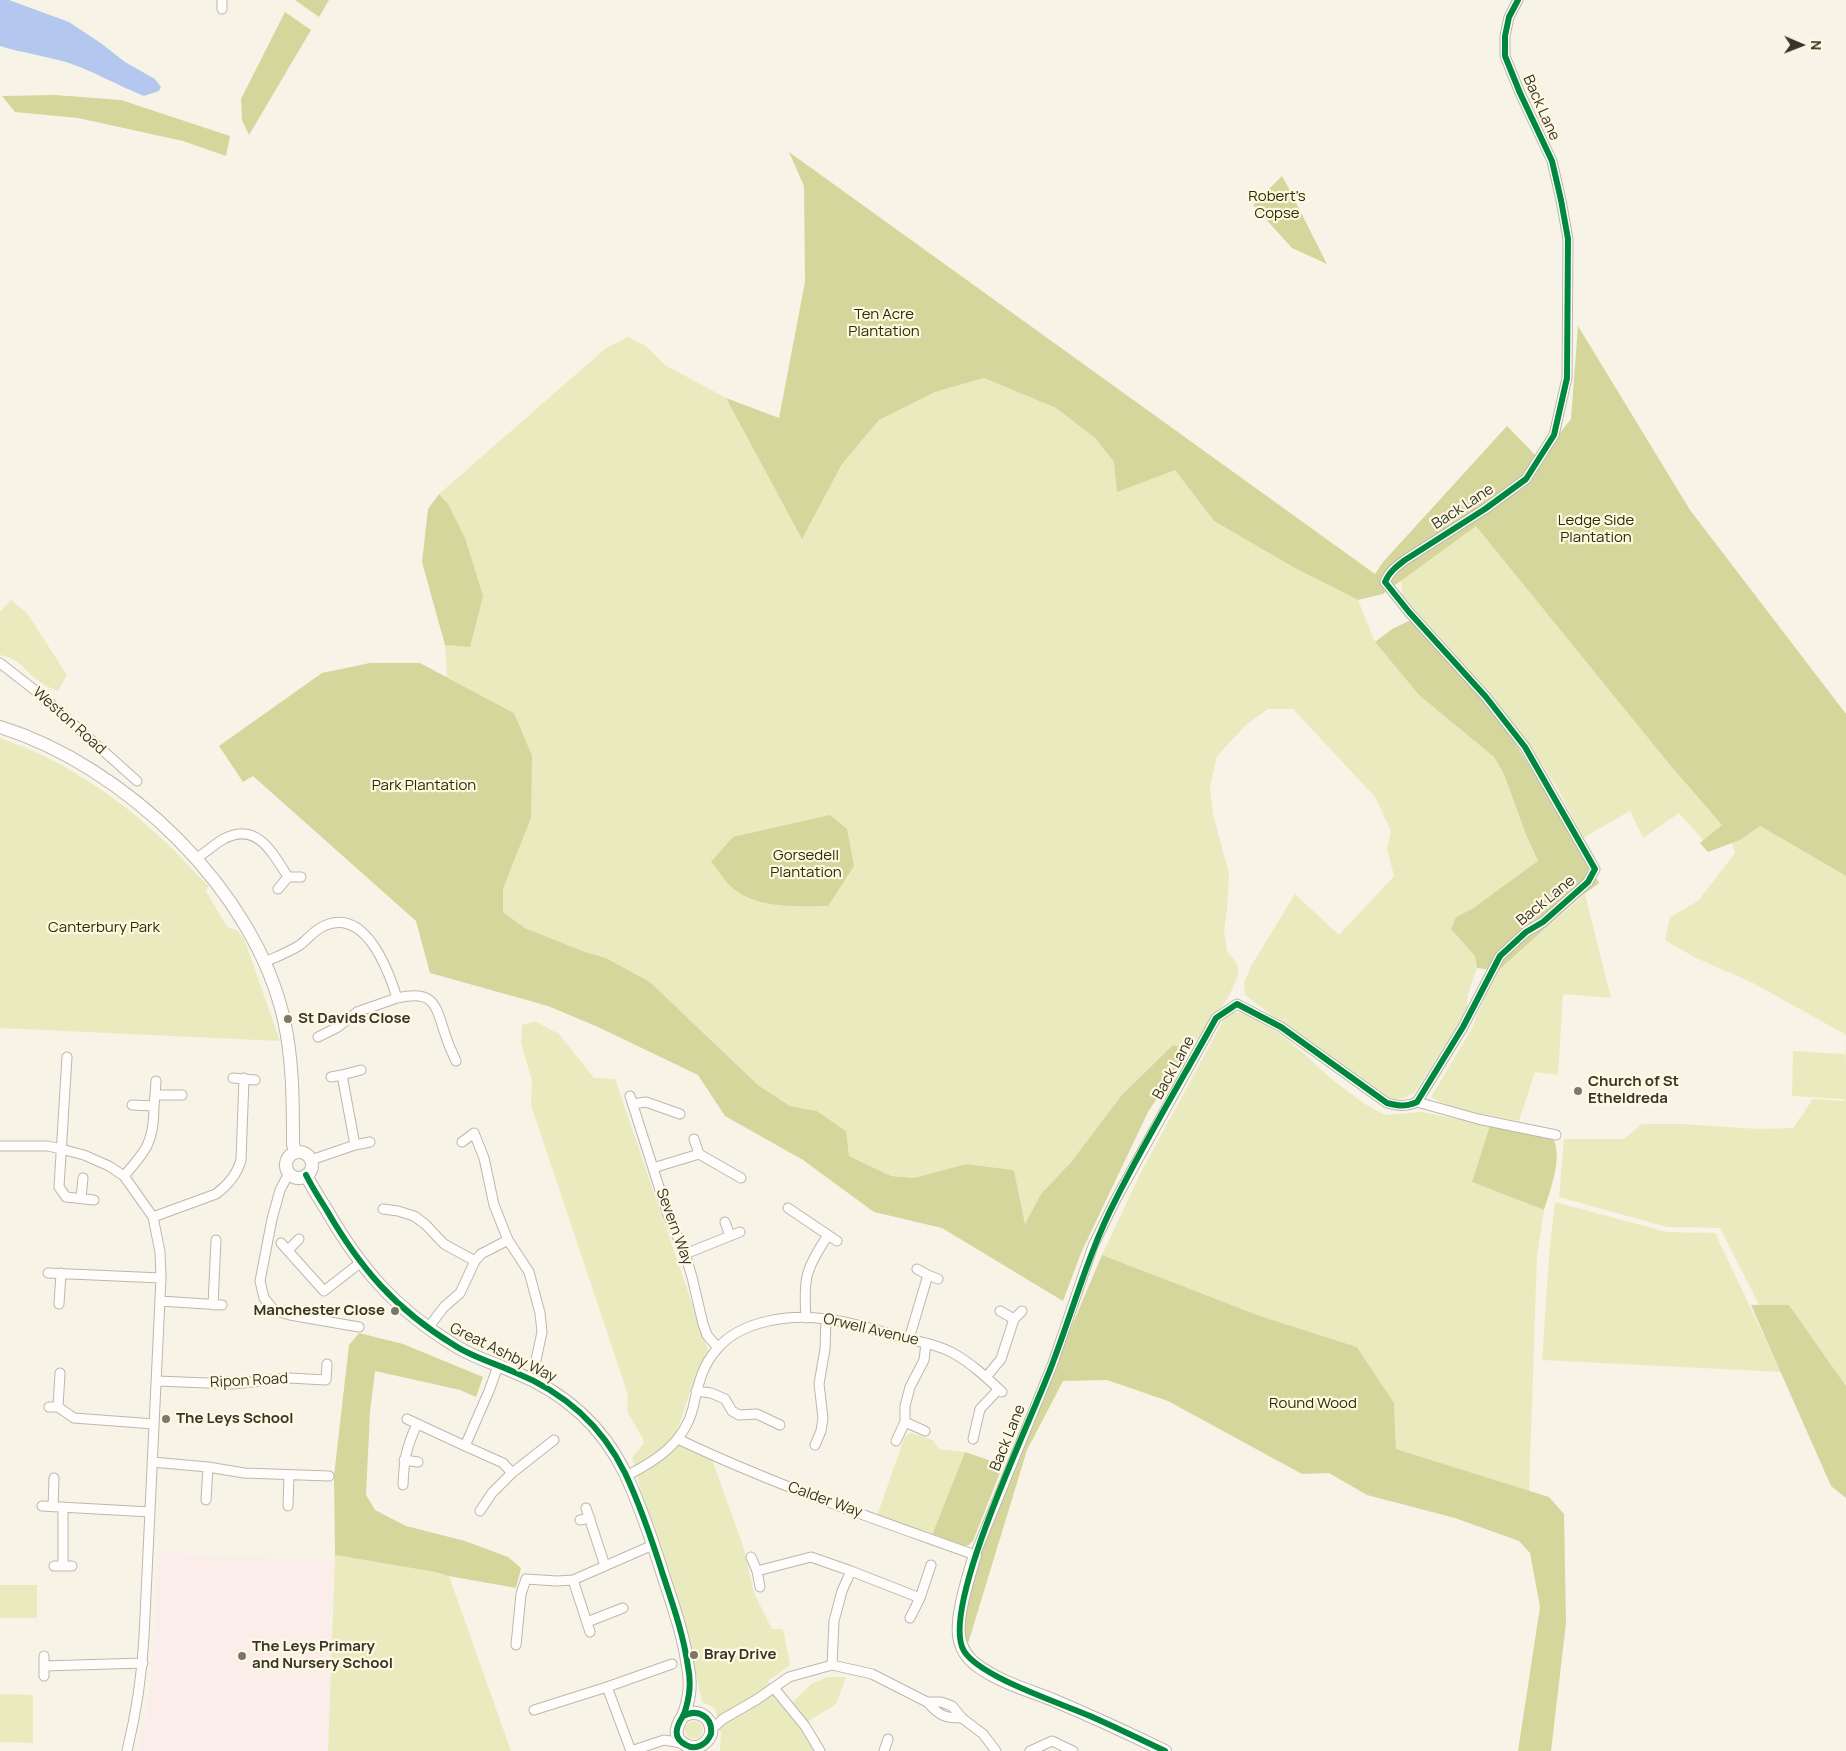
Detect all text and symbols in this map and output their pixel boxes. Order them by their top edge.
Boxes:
north arrow [1776,20,1826,70]
text: N [1807,40,1826,50]
street label: Back Lane [1519,72,1563,144]
park label: Robert's Copse [1248,188,1306,223]
park label: Ten Acre Plantation [848,306,920,341]
street label: Back Lane [1429,480,1497,534]
park label: Ledge Side Plantation [1558,512,1634,547]
street label: Weston Road [29,684,109,758]
park label: Park Plantation [372,777,476,795]
park label: Gorsedell Plantation [770,847,842,882]
street label: Back Lane [1513,872,1579,930]
park label: Canterbury Park [48,919,160,937]
place label: St Davids Close [298,1010,411,1028]
marker: St Davids Close [282,1013,294,1025]
street label: Back Lane [1149,1033,1199,1103]
place label: Church of St Etheldreda [1588,1073,1679,1108]
marker: Church of St Etheldreda [1572,1085,1584,1097]
street label: Severn Way [652,1186,696,1268]
place label: Manchester Close [253,1302,385,1320]
marker: Manchester Close [389,1305,401,1317]
street label: Orwell Avenue [821,1310,921,1350]
street label: Great Ashby Way [447,1319,559,1387]
street label: Ripon Road [209,1370,289,1392]
park label: Round Wood [1269,1395,1357,1413]
street label: Back Lane [987,1402,1029,1474]
place label: The Leys School [176,1410,294,1428]
marker: The Leys School [160,1413,172,1425]
street label: Calder Way [785,1478,865,1522]
place label: The Leys Primary and Nursery School [252,1638,393,1673]
place label: Bray Drive [704,1646,777,1664]
marker: Bray Drive [688,1649,700,1661]
marker: The Leys Primary and Nursery School [236,1650,248,1662]

